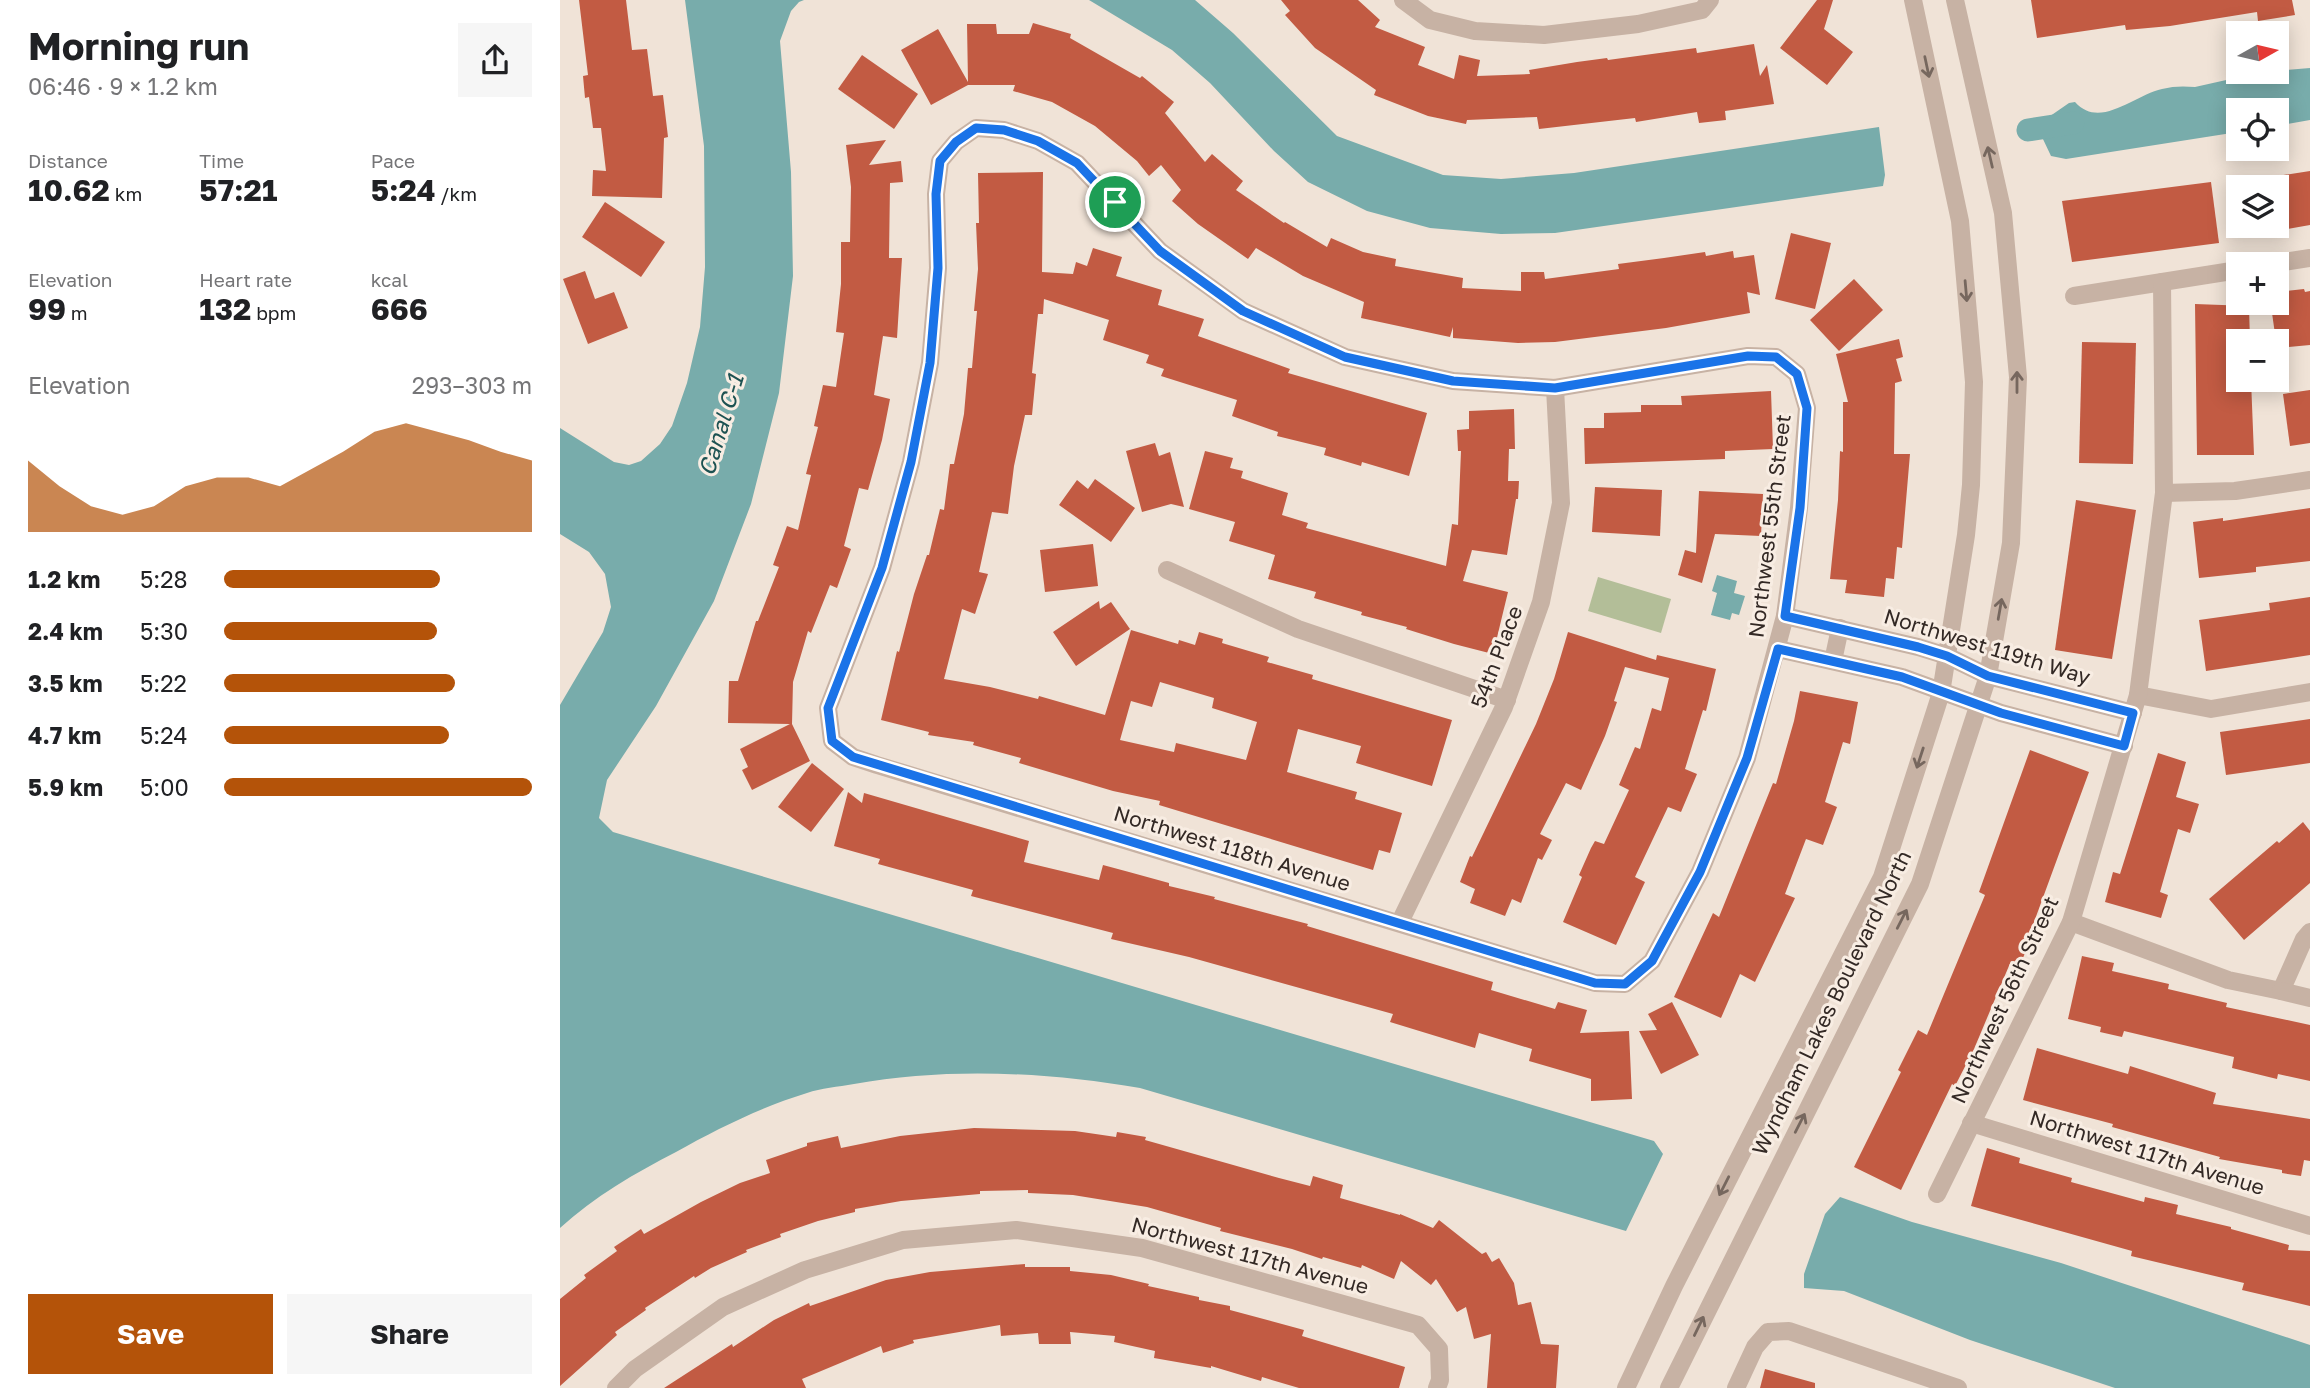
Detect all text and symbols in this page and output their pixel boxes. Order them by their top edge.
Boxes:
north arrow [2226,21,2289,84]
map controls [2226,21,2289,392]
text: Morning run [28,23,249,68]
button: share [458,23,532,97]
one-way arrow [1921,55,1935,78]
text: 06:46 · 9 × 1.2 km [28,72,218,100]
button: locate [2226,98,2289,161]
one-way arrow [1983,146,1997,169]
text: Distance [28,149,108,172]
text: Time [199,149,244,172]
text: Pace [371,149,415,172]
text: 10.62 [28,172,110,208]
text: 57:21 [199,172,277,208]
text: 5:24 [371,172,436,208]
pin [1085,172,1145,232]
button: layers [2226,175,2289,238]
text: km [110,182,142,205]
text: /km [436,182,477,205]
icon: arrive [1096,183,1134,221]
button: + [2226,252,2289,315]
text: Elevation [28,268,113,291]
text: Heart rate [199,268,292,291]
text: kcal [371,268,408,291]
one-way arrow [1960,279,1973,301]
text: 99 [28,291,66,327]
text: 132 [199,291,251,327]
text: 666 [371,291,428,327]
text: m [66,301,88,324]
text: bpm [251,301,296,324]
button: − [2226,329,2289,392]
water label: Canal C-1 [691,370,749,479]
text: Elevation [28,371,130,399]
text: 293–303 m [412,371,532,399]
one-way arrow [2010,371,2024,394]
street label: Northwest 55th Street [1742,413,1796,639]
text: 1.2 km [28,565,100,593]
text: 5:28 [140,565,188,593]
one-way arrow [1993,598,2007,620]
street label: 54th Place [1465,602,1527,711]
street label: Northwest 119th Way [1881,602,2094,690]
text: 2.4 km [28,617,103,645]
text: 5:30 [140,617,188,645]
text: 3.5 km [28,669,103,697]
text: 5:22 [140,669,187,697]
text: 4.7 km [28,721,102,749]
text: 5:24 [140,721,188,749]
one-way arrow [1913,746,1925,768]
text: 5.9 km [28,773,103,801]
text: 5:00 [140,773,189,801]
street label: Northwest 118th Avenue [1111,800,1354,896]
street label: Wyndham Lakes Boulevard North [1746,846,1916,1159]
street label: Northwest 56th Street [1945,892,2064,1107]
one-way arrow [1896,909,1910,930]
street label: Northwest 117th Avenue [2027,1104,2268,1200]
one-way arrow [1794,1113,1808,1134]
one-way arrow [1717,1176,1731,1196]
street label: Northwest 117th Avenue [1129,1211,1372,1299]
button: Save [28,1294,273,1374]
button: Share [287,1294,532,1374]
one-way arrow [1693,1316,1706,1337]

